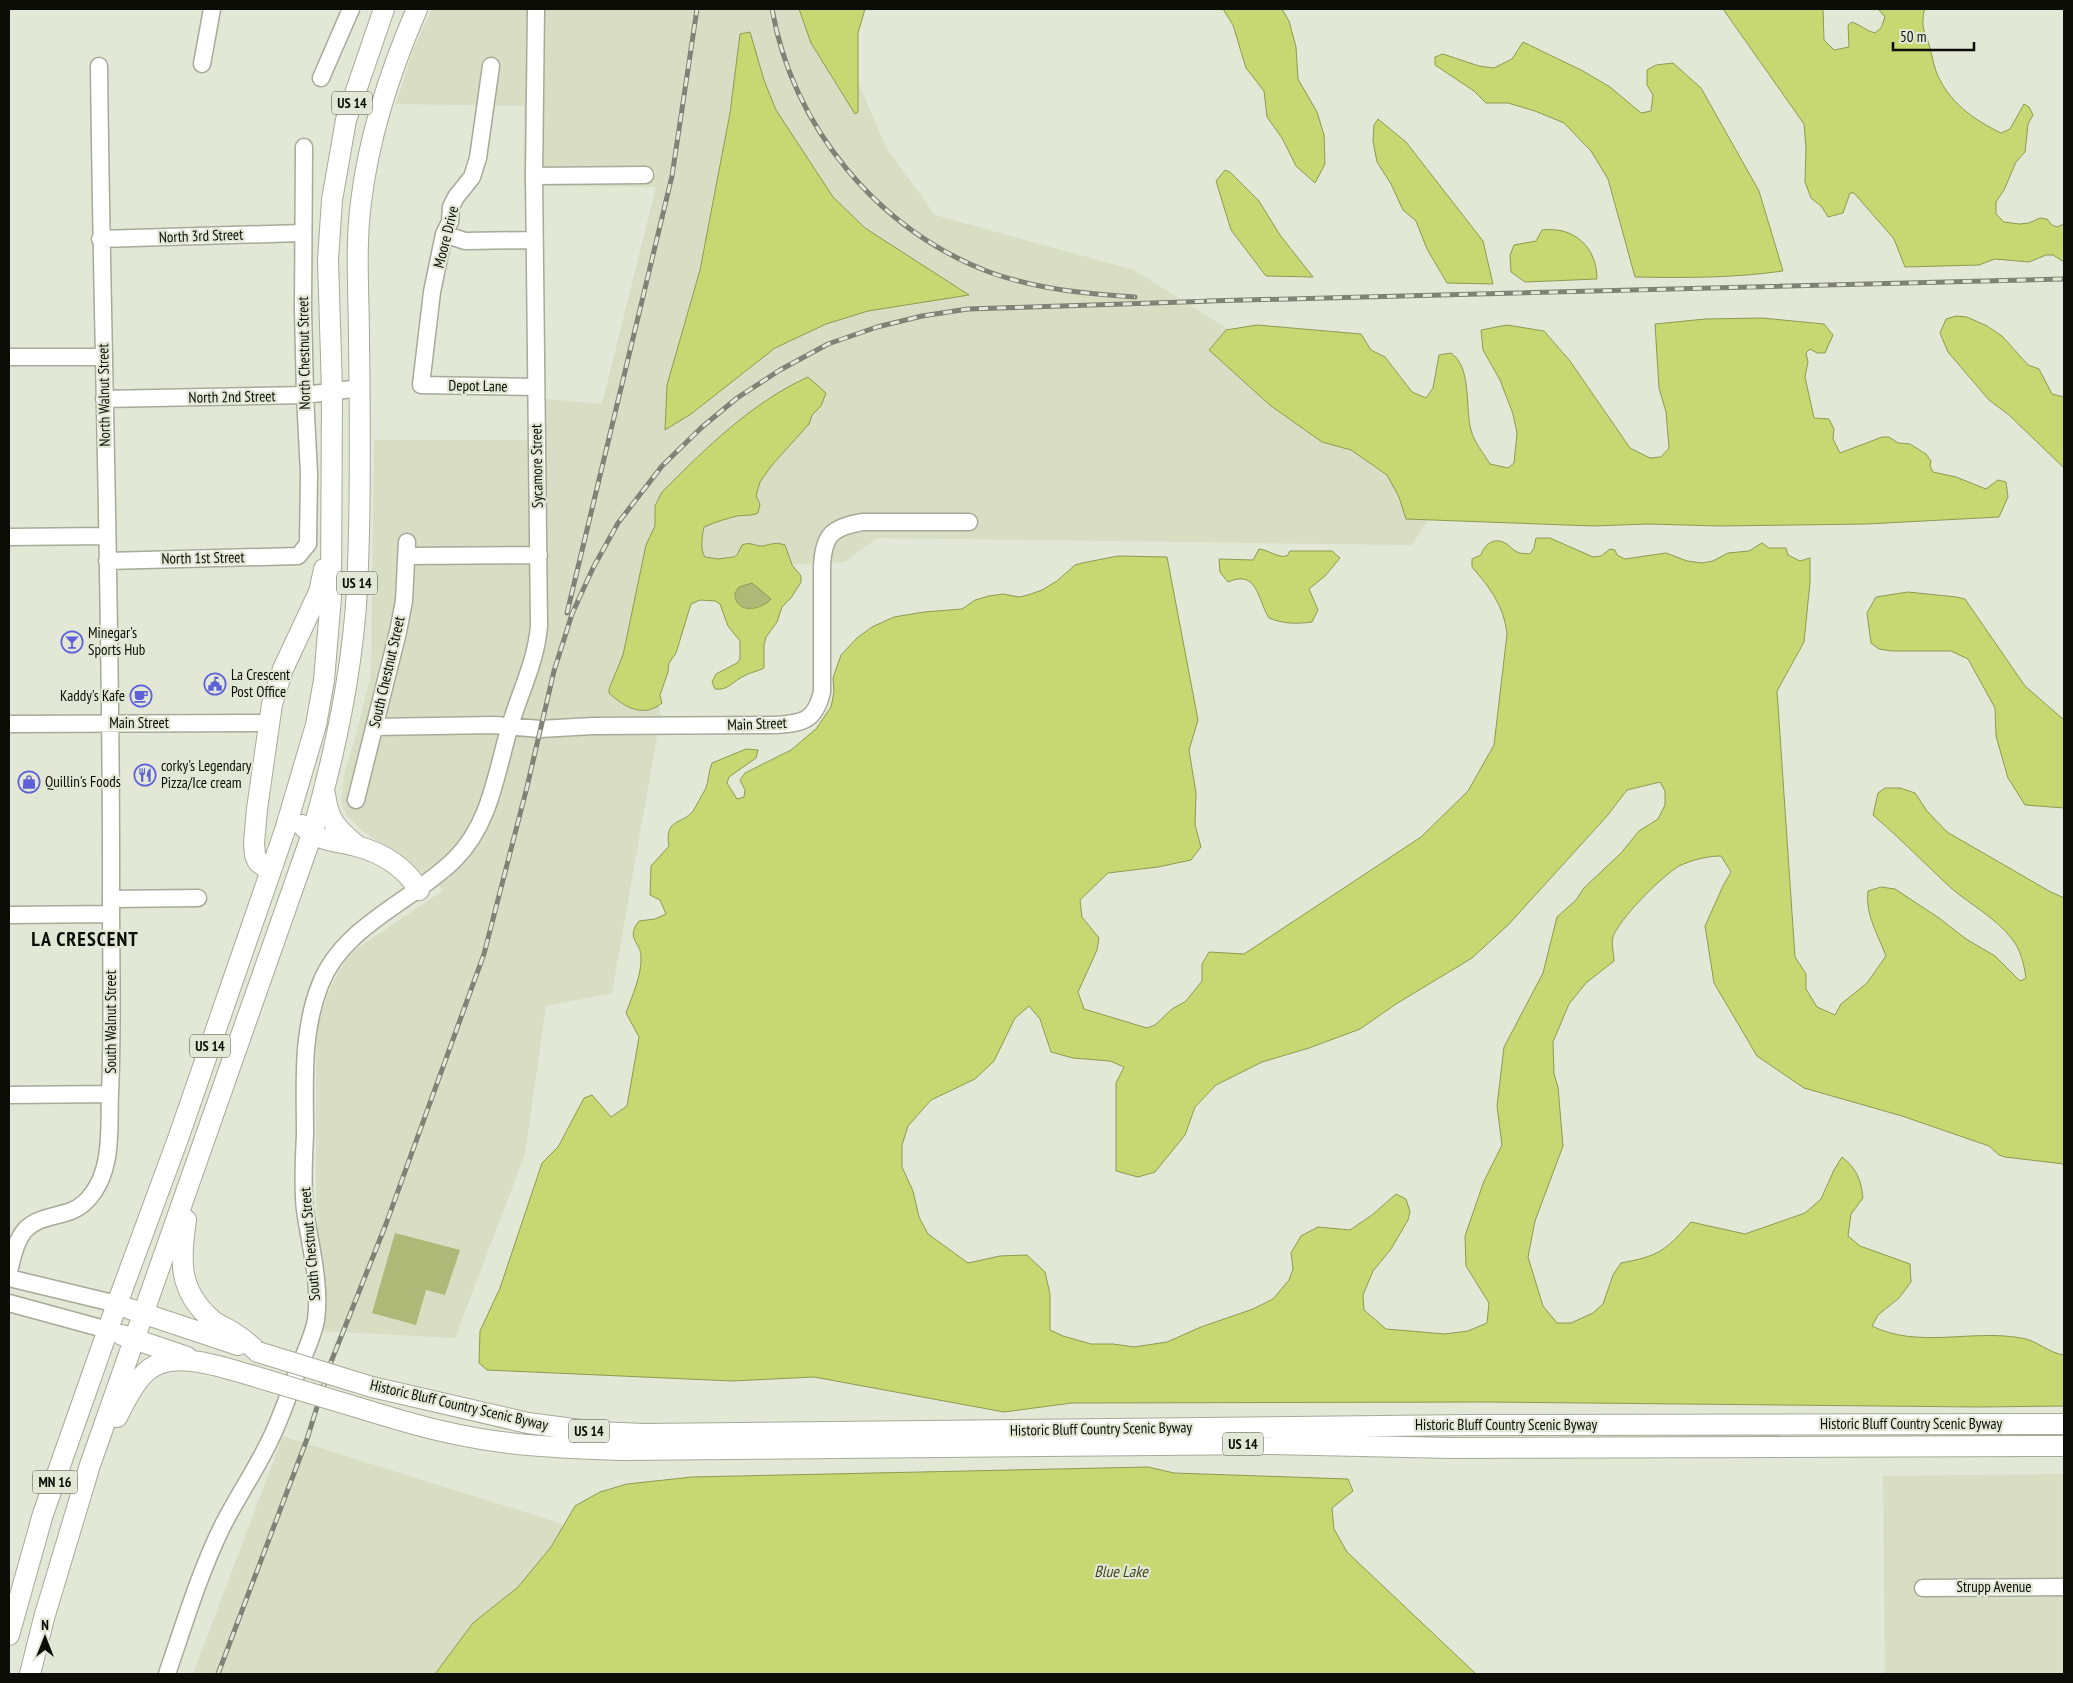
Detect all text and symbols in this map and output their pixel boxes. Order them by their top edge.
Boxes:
scale bar [1893,20,1974,52]
text: 50 m [1900,27,1926,46]
road number: US 14 [332,92,372,115]
street label: Moore Drive [429,204,462,270]
street label: North 3rd Street [158,225,244,246]
street label: North Chestnut Street [293,296,314,410]
street label: North Walnut Street [93,343,114,447]
street label: Depot Lane [448,375,508,396]
street label: North 2nd Street [188,386,276,407]
street label: Sycamore Street [526,424,547,508]
street label: North 1st Street [161,547,245,568]
road number: US 14 [337,572,377,594]
street label: South Chestnut Street [364,614,409,729]
place label: Minegar's Sports Hub [88,623,145,659]
bar icon: Minegar's Sports Hub [60,630,84,654]
place label: La Crescent Post Office [231,665,290,701]
public building icon: La Crescent Post Office [203,672,227,696]
cafe icon: Kaddy's Kafe [129,684,153,708]
place label: Kaddy's Kafe [60,686,125,705]
street label: Main Street [109,713,169,732]
street label: Main Street [727,713,787,734]
place label: corky's Legendary Pizza/Ice cream [161,756,252,792]
restaurant icon: corky's Legendary Pizza/Ice cream [133,763,157,787]
shop icon: Quillin's Foods [17,770,41,794]
place label: Quillin's Foods [45,772,121,791]
district label: LA CRESCENT [31,926,139,952]
street label: South Walnut Street [101,970,120,1074]
road number: US 14 [190,1034,230,1058]
street label: South Chestnut Street [295,1187,324,1301]
street label: Historic Bluff Country Scenic Byway [368,1375,550,1434]
street label: Historic Bluff Country Scenic Byway [1820,1414,2002,1433]
street label: Historic Bluff Country Scenic Byway [1415,1415,1597,1434]
street label: Historic Bluff Country Scenic Byway [1010,1417,1193,1440]
road number: US 14 [569,1420,609,1442]
road number: US 14 [1223,1432,1263,1456]
road number: MN 16 [32,1470,78,1494]
water label: Blue Lake [1094,1561,1149,1581]
street label: Strupp Avenue [1957,1577,2031,1596]
north arrow [20,1613,70,1663]
text: N [41,1616,49,1634]

